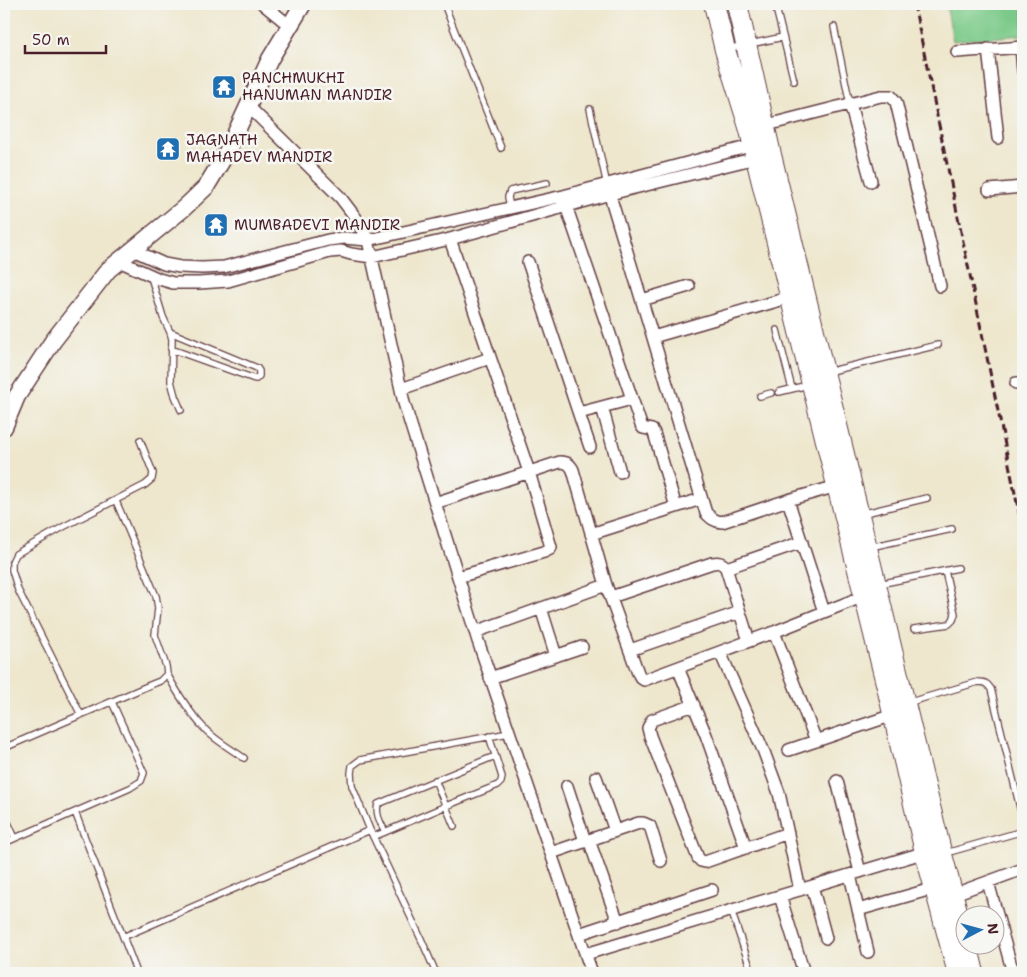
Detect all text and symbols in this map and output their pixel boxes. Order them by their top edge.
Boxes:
scale bar [25,22,106,54]
text: 50 m [32,30,70,50]
place label: PANCHMUKHI HANUMAN MANDIR [242,68,392,105]
temple icon: PANCHMUKHI HANUMAN MANDIR [211,74,237,100]
place label: JAGNATH MAHADEV MANDIR [186,130,332,167]
temple icon: JAGNATH MAHADEV MANDIR [155,136,181,162]
temple icon: MUMBADEVI MANDIR [203,212,229,238]
place label: MUMBADEVI MANDIR [234,215,400,235]
north arrow [954,904,1004,954]
text: N [983,922,1002,935]

